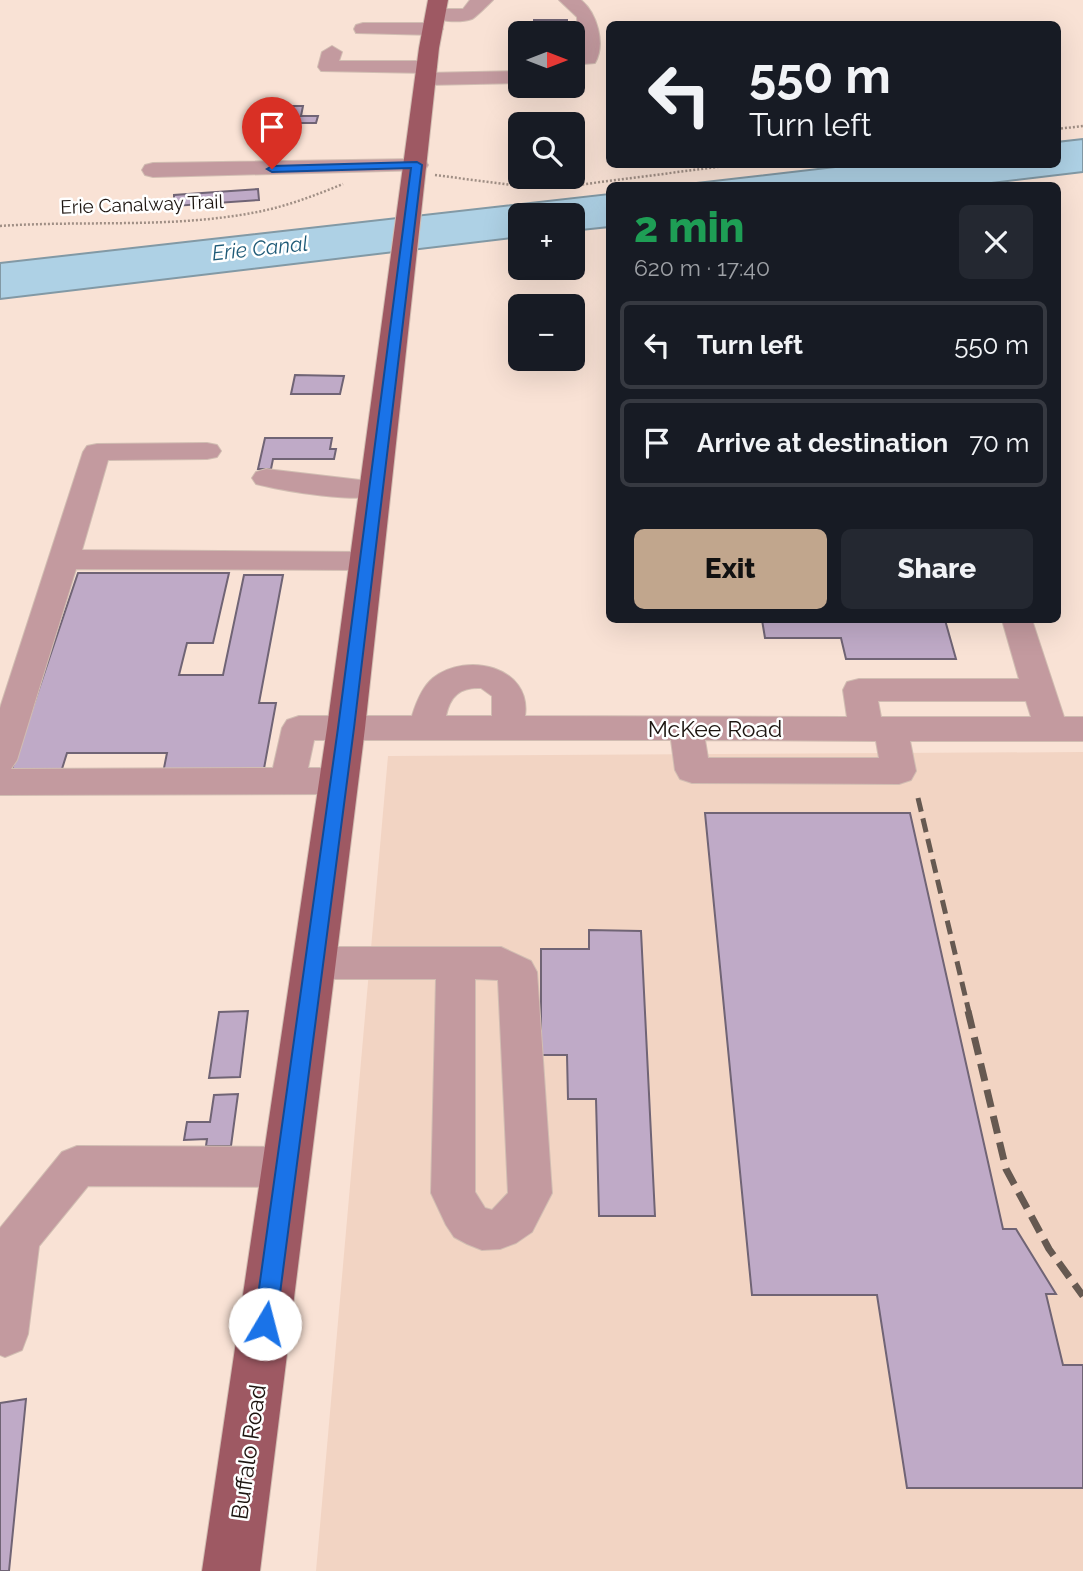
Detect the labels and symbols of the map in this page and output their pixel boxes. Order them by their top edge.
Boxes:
north arrow [508,21,584,98]
pin [242,97,302,169]
street label: Erie Canalway Trail [60,190,225,218]
water label: Erie Canal [211,231,309,265]
street label: McKee Road [648,715,782,742]
position arrow [228,1287,302,1361]
street label: Buffalo Road [225,1383,271,1521]

